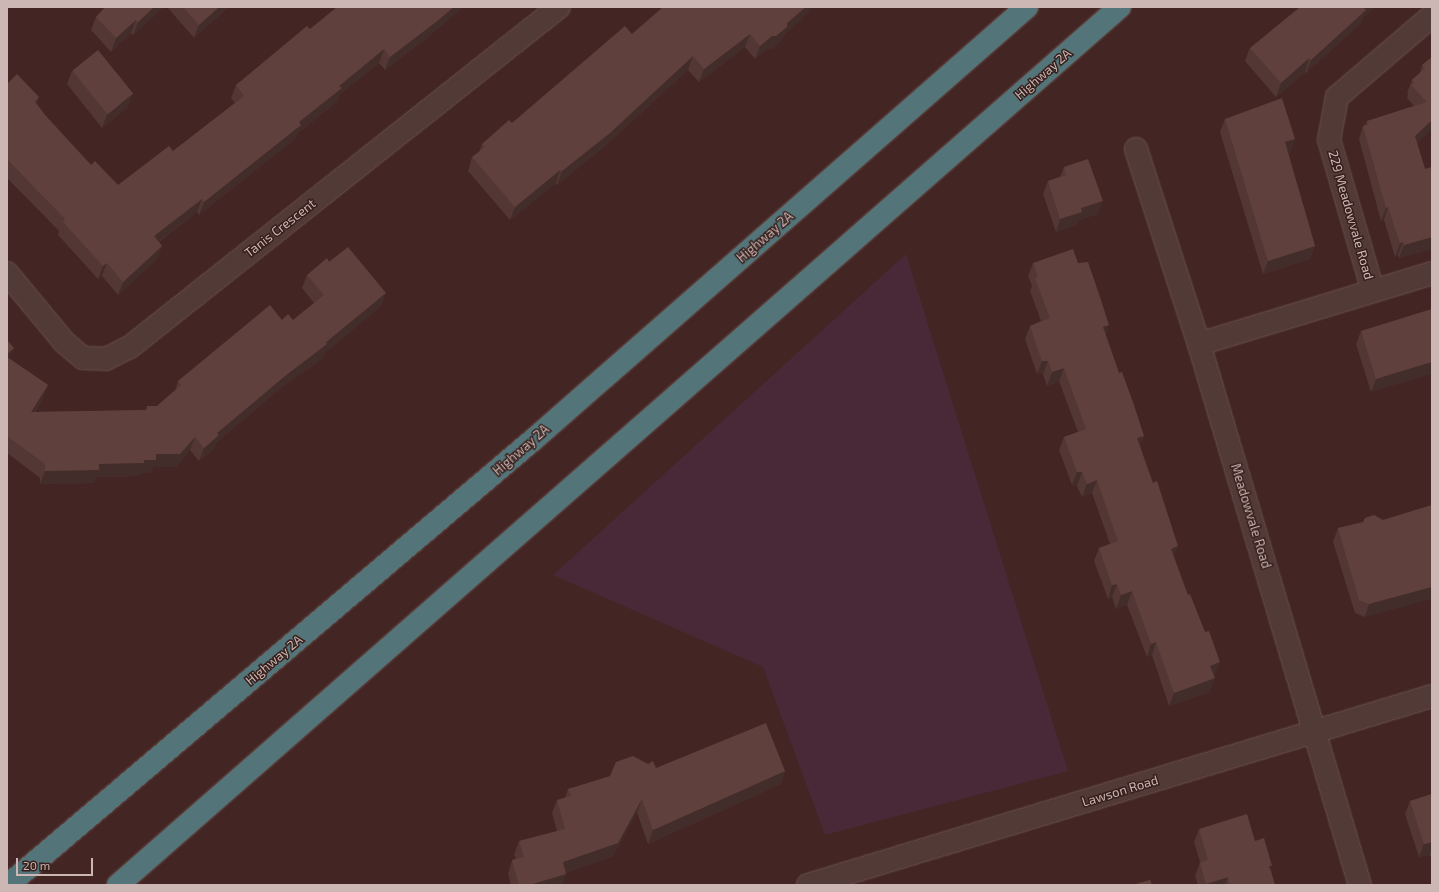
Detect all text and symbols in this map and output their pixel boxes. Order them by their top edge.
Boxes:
street label: Highway 2A [1012,45,1074,103]
street label: 229 Meadowvale Road [1325,149,1377,281]
street label: Tanis Crescent [241,196,319,260]
street label: Highway 2A [734,208,796,266]
street label: Highway 2A [490,421,552,479]
street label: Meadowvale Road [1228,462,1274,570]
street label: Highway 2A [242,632,306,688]
street label: Lawson Road [1080,772,1160,810]
scale bar [18,850,95,876]
text: 20 m [23,858,50,872]

